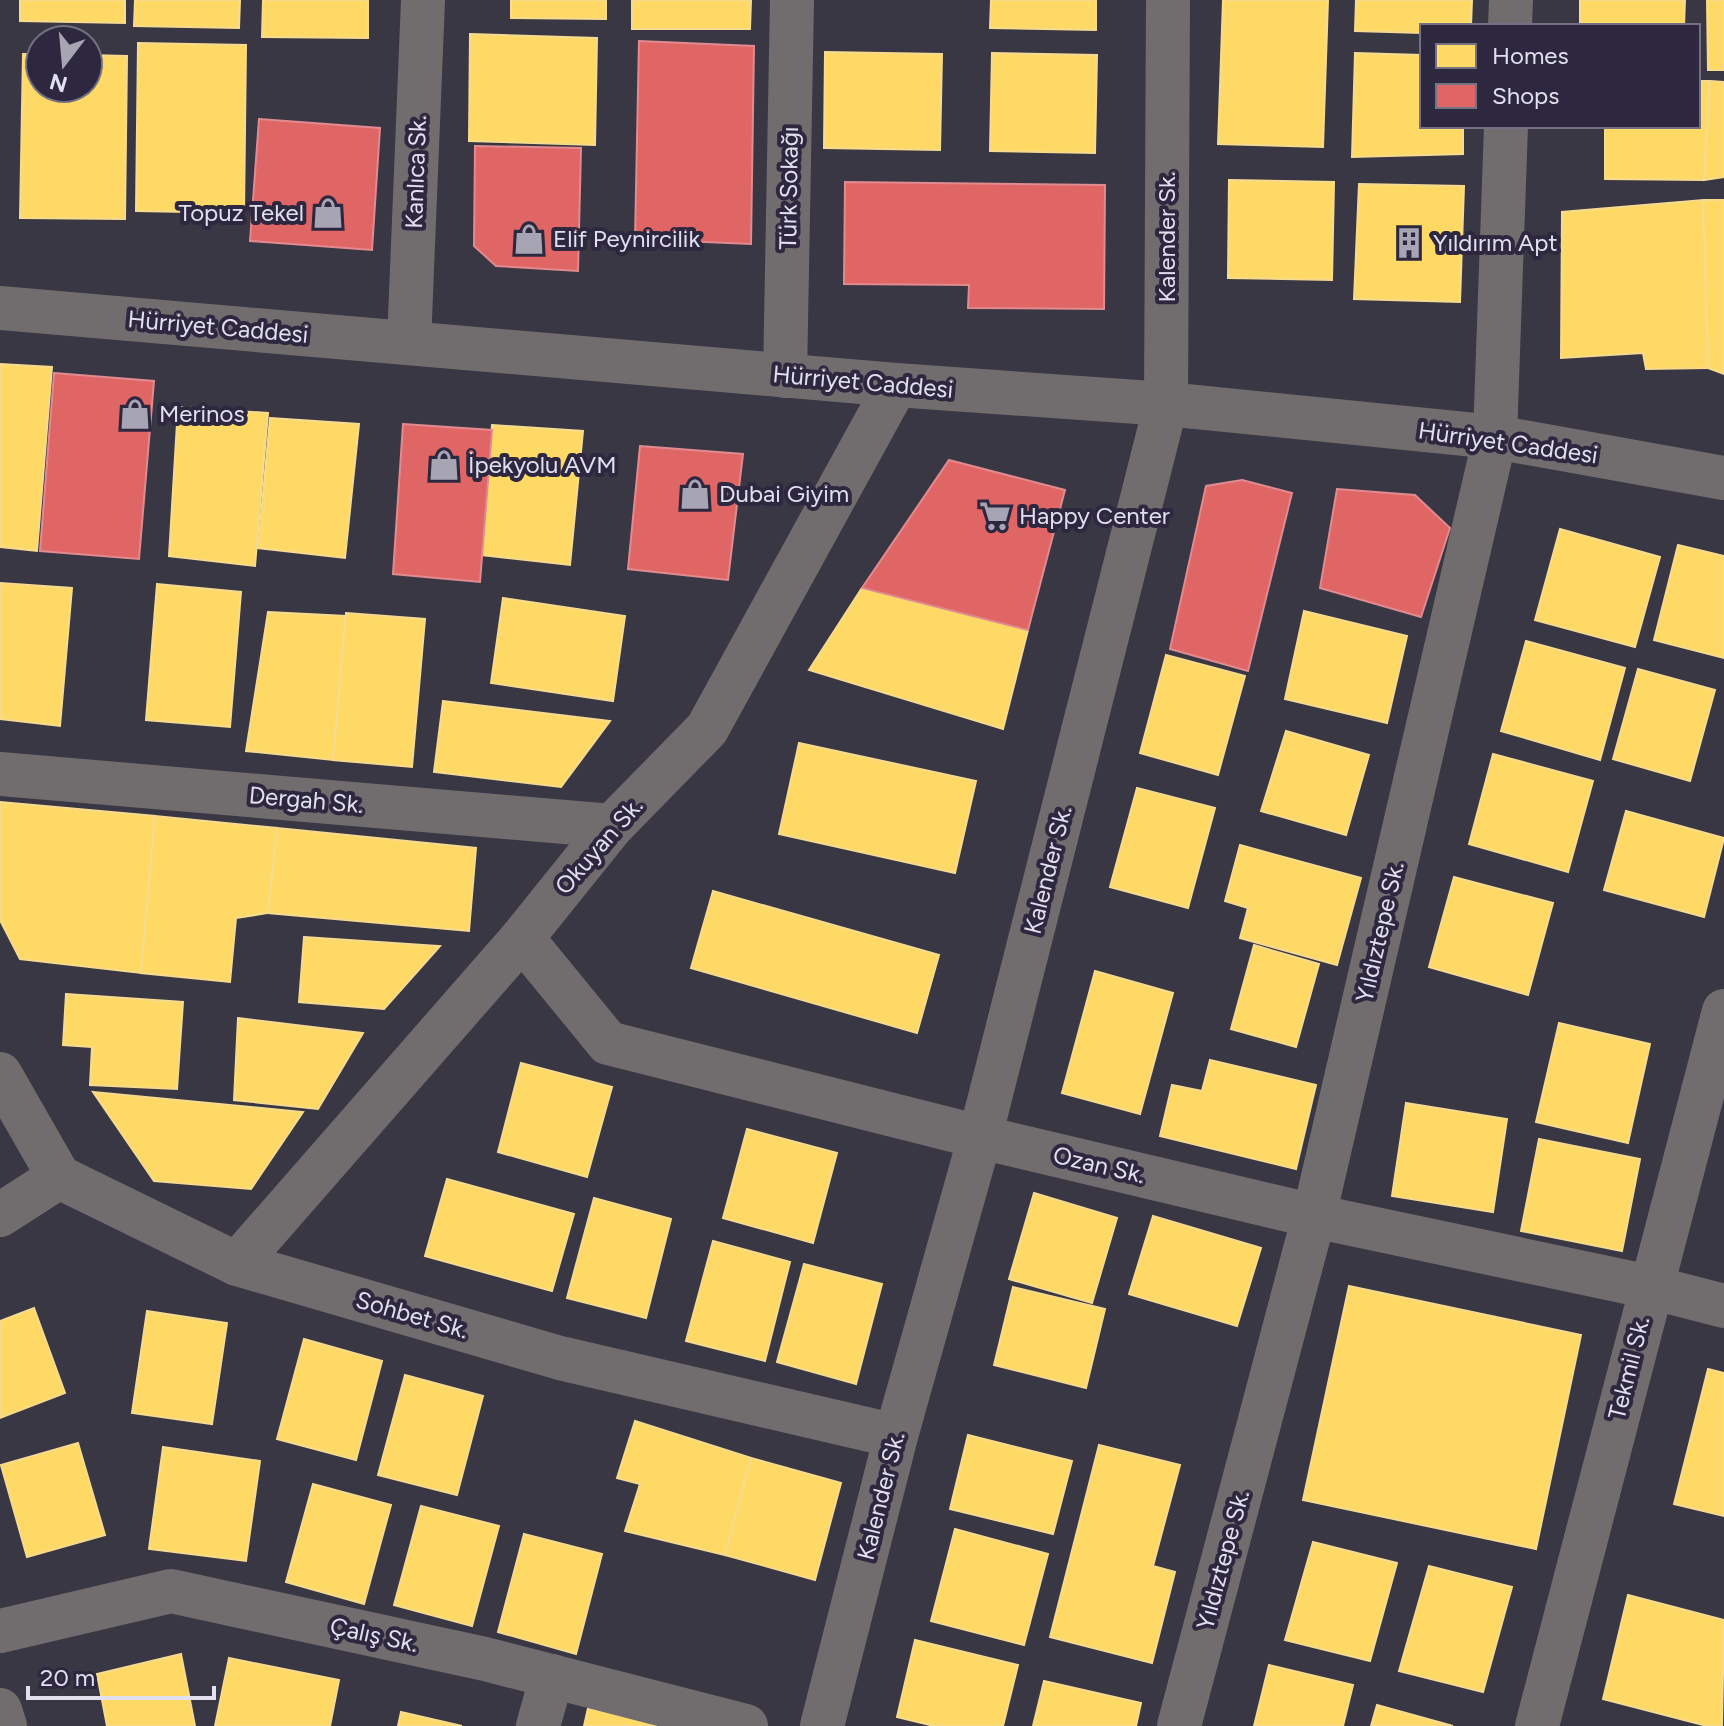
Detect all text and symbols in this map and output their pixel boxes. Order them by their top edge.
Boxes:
north arrow [24,24,104,104]
legend [1420,24,1700,128]
text: Homes [1492,41,1569,70]
text: N [47,67,71,98]
text: Shops [1492,81,1559,110]
street label: Kanlıca Sk. [399,115,432,229]
street label: Türk Sokağı [773,126,804,250]
street label: Kalender Sk. [1152,171,1181,303]
shop icon: Topuz Tekel [311,196,345,230]
place label: Topuz Tekel [178,198,304,227]
shop icon: Elif Peynircilik [512,222,546,256]
place label: Elif Peynircilik [553,224,700,253]
building icon: Yıldırım Apt [1392,226,1426,260]
place label: Yıldırım Apt [1433,228,1558,257]
street label: Hürriyet Caddesi [127,304,310,349]
street label: Hürriyet Caddesi [772,359,955,404]
shop icon: Merinos [118,397,152,431]
place label: Merinos [159,399,245,428]
street label: Hürriyet Caddesi [1416,416,1600,469]
shop icon: İpekyolu AVM [427,448,461,482]
place label: İpekyolu AVM [468,450,616,479]
shop icon: Dubai Giyim [678,477,712,511]
place label: Dubai Giyim [719,479,849,508]
supermarket icon: Happy Center [978,499,1012,533]
place label: Happy Center [1019,501,1170,530]
street label: Dergah Sk. [248,780,364,819]
street label: Okuyan Sk. [549,791,649,900]
street label: Kalender Sk. [1018,803,1077,937]
street label: Yıldıztepe Sk. [1349,859,1410,1005]
street label: Ozan Sk. [1050,1140,1148,1189]
street label: Sohbet Sk. [353,1285,472,1344]
street label: Tekmil Sk. [1602,1313,1655,1422]
street label: Kalender Sk. [851,1429,910,1563]
street label: Yıldıztepe Sk. [1190,1487,1255,1633]
street label: Çalış Sk. [328,1611,421,1658]
scale bar [28,1650,214,1700]
text: 20 m [40,1663,95,1692]

